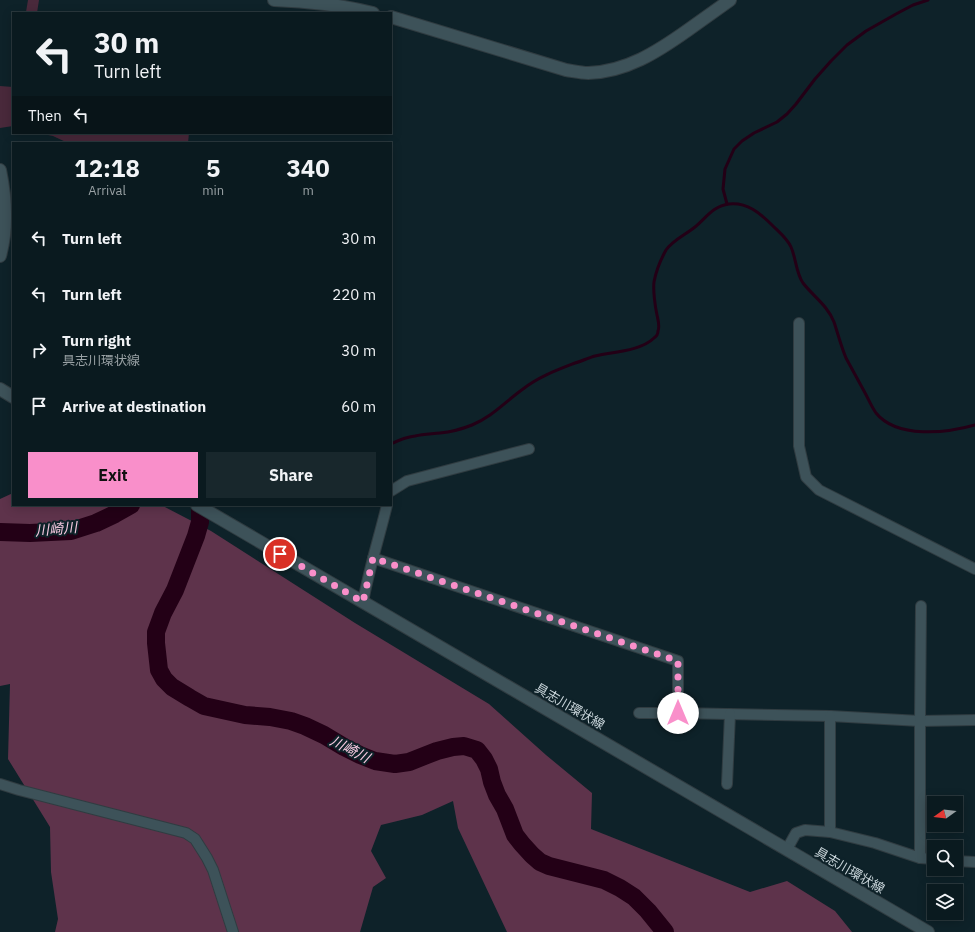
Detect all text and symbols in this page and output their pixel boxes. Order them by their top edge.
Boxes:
text: 30 m [94,24,159,61]
icon: left [28,28,80,80]
text: Turn left [94,60,162,83]
icon: left [70,104,92,126]
text: Then [28,106,62,125]
text: 12:18 [74,152,140,184]
text: 5 [206,152,220,184]
text: 340 [286,152,330,184]
text: Arrival [88,182,126,199]
text: min [202,182,224,199]
text: m [302,182,314,199]
icon: left [28,227,50,249]
text: Turn left [62,229,122,248]
text: 30 m [341,229,376,248]
icon: left [28,283,50,305]
text: Turn left [62,285,122,304]
text: 220 m [332,285,376,304]
text: Turn right [62,331,131,350]
icon: right [28,339,50,361]
text: 30 m [341,341,376,360]
text: 具志川環状線 [62,352,140,369]
icon: arrive [28,395,50,417]
text: Arrive at destination [62,397,206,416]
text: 60 m [341,397,376,416]
button: Exit [28,452,198,498]
button: Share [206,452,376,498]
water label: 川崎川 [34,518,80,540]
pin [263,537,297,571]
icon: arrive [269,543,291,565]
street label: 具志川環状線 [532,680,608,733]
position arrow [657,692,699,734]
water label: 川崎川 [327,731,375,767]
north arrow [927,796,963,832]
map controls [927,796,963,920]
button: search [927,840,963,876]
street label: 具志川環状線 [812,844,888,897]
button: layers [927,884,963,920]

